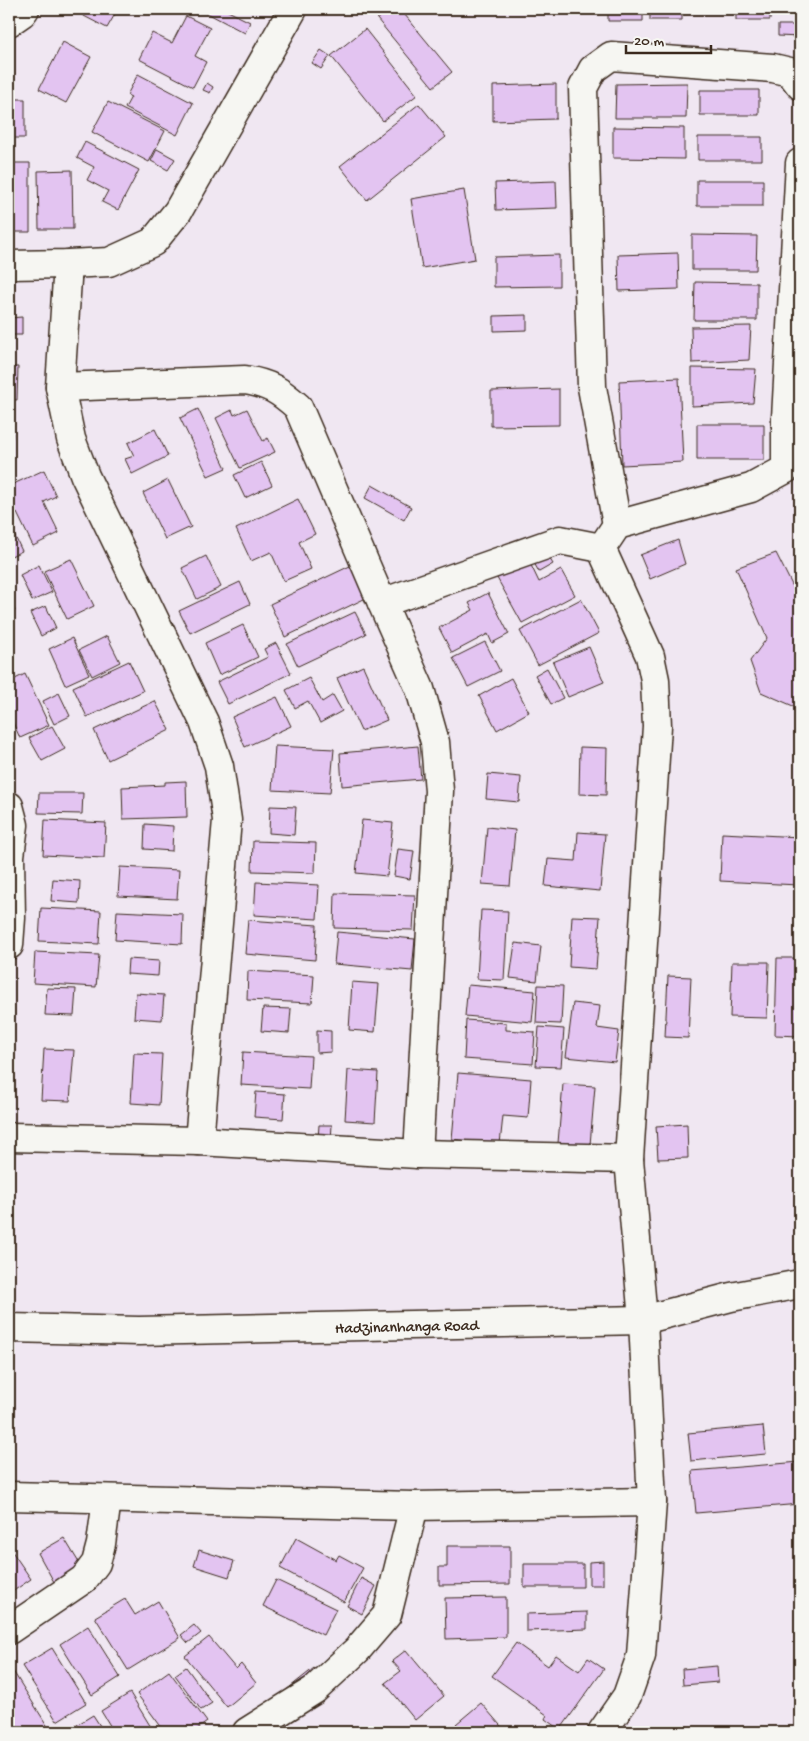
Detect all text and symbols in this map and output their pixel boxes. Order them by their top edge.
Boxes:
scale bar [626,22,712,54]
text: 20 m [634,33,664,51]
street label: Hadzinanhanga Road [335,1318,481,1340]

